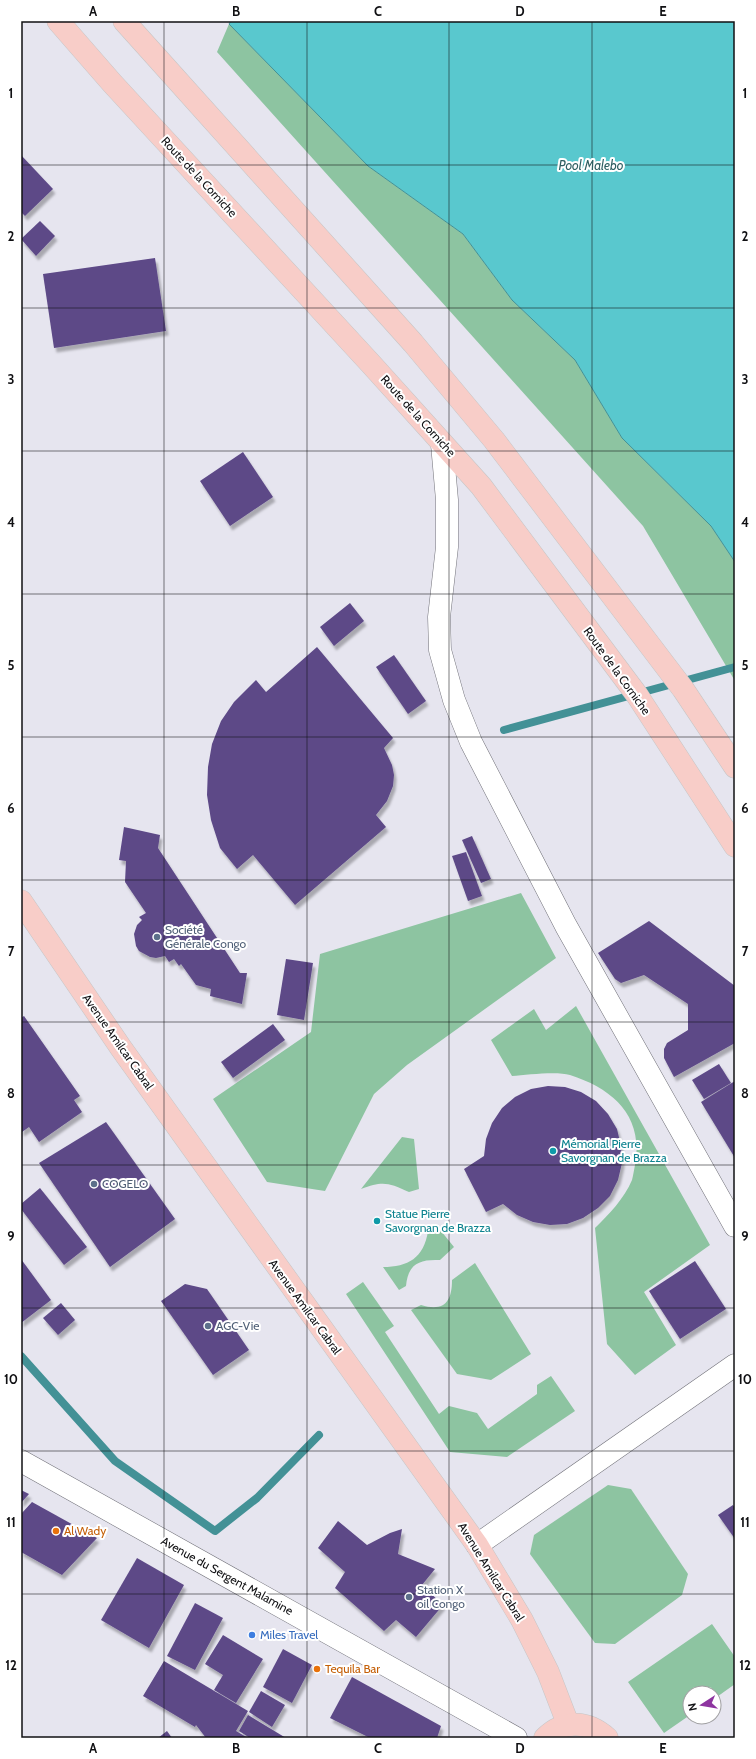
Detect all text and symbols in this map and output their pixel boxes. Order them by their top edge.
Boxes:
text: A [89,3,98,19]
text: B [232,3,240,19]
text: C [374,3,382,19]
text: D [515,3,525,19]
text: E [659,3,667,19]
text: 1 [9,85,13,101]
text: 1 [743,85,747,101]
street label: Route de la Corniche [158,133,240,220]
water label: Pool Malebo [559,157,624,173]
text: 2 [8,228,15,244]
text: 2 [742,228,749,244]
text: 3 [7,371,15,387]
text: 3 [741,371,749,387]
street label: Route de la Corniche [378,372,459,460]
text: 4 [7,514,15,530]
text: 4 [741,514,749,530]
street label: Route de la Corniche [581,624,654,717]
text: 5 [8,657,15,673]
text: 5 [742,657,749,673]
text: 6 [7,800,15,816]
text: 6 [741,800,749,816]
place label: Société Générale Congo [165,922,247,951]
marker: Société Générale Congo [152,932,162,942]
text: 7 [8,943,15,959]
text: 7 [742,943,749,959]
street label: Avenue Amilcar Cabral [80,991,157,1093]
text: 8 [7,1085,15,1101]
text: 8 [741,1085,749,1101]
place label: Mémorial Pierre Savorgnan de Brazza [561,1136,667,1165]
marker: Mémorial Pierre Savorgnan de Brazza [548,1146,558,1156]
place label: COGELO [102,1176,148,1191]
marker: COGELO [89,1179,99,1189]
place label: Statue Pierre Savorgnan de Brazza [385,1206,491,1235]
marker: Statue Pierre Savorgnan de Brazza [372,1216,382,1226]
text: 9 [7,1228,15,1244]
text: 9 [741,1228,749,1244]
street label: Avenue Amilcar Cabral [266,1256,345,1357]
place label: AGC-Vie [216,1318,259,1333]
marker: AGC-Vie [203,1321,213,1331]
text: 10 [4,1371,18,1387]
text: 10 [738,1371,752,1387]
text: 11 [6,1514,16,1530]
text: 11 [740,1514,750,1530]
street label: Avenue Amilcar Cabral [455,1520,528,1624]
place label: Al Wady [64,1523,106,1538]
marker: Al Wady [51,1526,61,1536]
street label: Avenue du Sergent Malamine [159,1533,296,1618]
place label: Station X oil Congo [417,1582,465,1611]
marker: Station X oil Congo [404,1592,414,1602]
place label: Miles Travel [260,1627,318,1642]
marker: Miles Travel [247,1630,257,1640]
text: 12 [5,1657,17,1673]
text: 12 [739,1657,751,1673]
place label: Tequila Bar [325,1661,380,1676]
marker: Tequila Bar [312,1664,322,1674]
north arrow [682,1685,722,1725]
text: N [685,1702,700,1712]
text: A [89,1740,98,1756]
text: B [232,1740,240,1756]
text: C [374,1740,382,1756]
text: D [515,1740,525,1756]
text: E [659,1740,667,1756]

